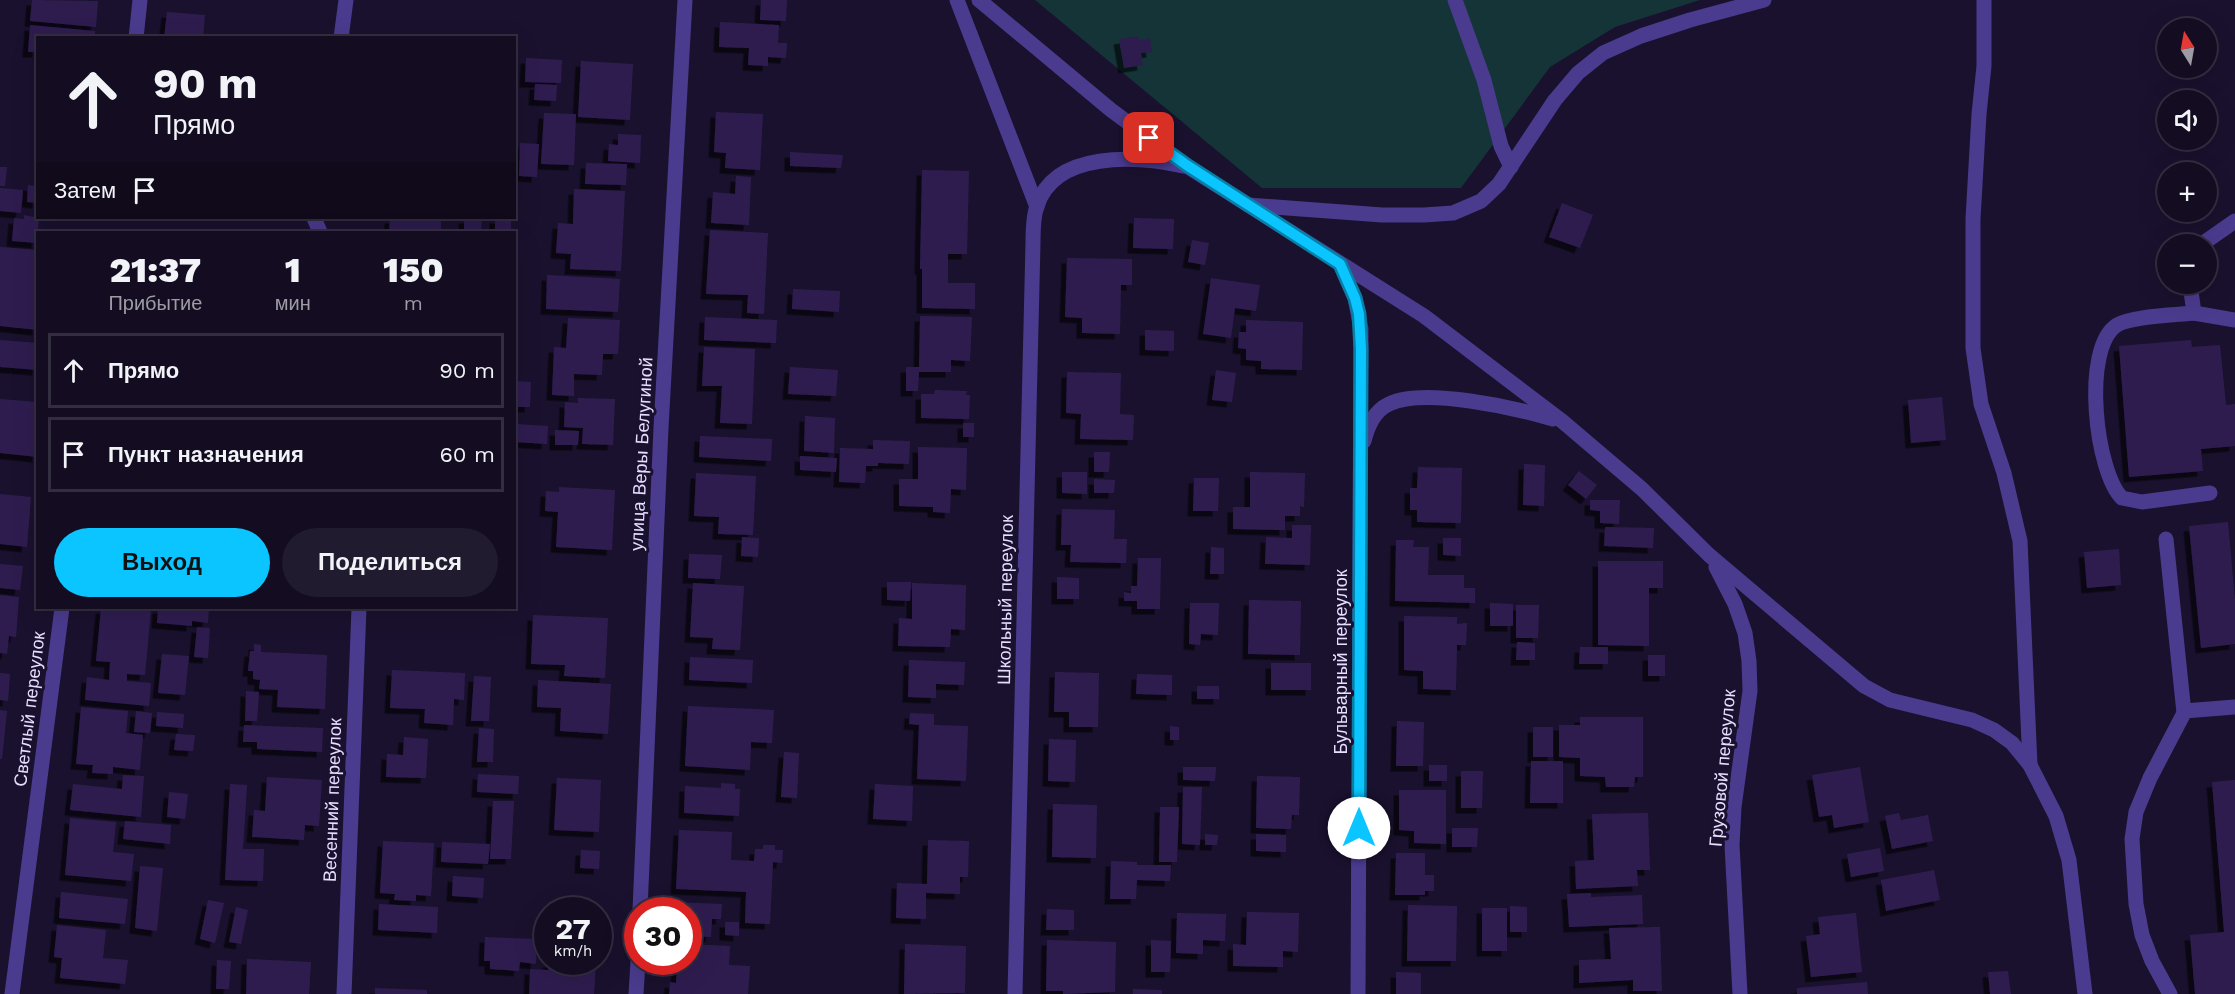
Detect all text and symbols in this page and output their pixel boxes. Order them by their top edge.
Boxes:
north arrow [2157,18,2217,78]
map controls [2157,18,2217,294]
text: 90 m [153,59,257,108]
icon: ahead [54,60,132,138]
button: sound [2157,90,2217,150]
text: Прямо [153,109,235,141]
pin [1123,112,1174,163]
icon: arrive [1132,121,1165,154]
button: + [2157,162,2217,222]
icon: arrive [128,174,161,207]
text: Затем [54,178,116,203]
button: − [2157,234,2217,294]
text: 21:37 [109,249,201,291]
text: 1 [285,249,301,291]
text: 150 [383,249,444,291]
text: Прибытие [108,291,202,315]
text: мин [275,291,311,315]
text: m [404,291,423,315]
icon: ahead [57,354,90,387]
street label: улица Веры Белугиной [625,357,657,551]
text: Прямо [108,358,179,383]
text: 90 m [439,358,495,383]
icon: arrive [57,438,90,471]
text: Пункт назначения [108,442,304,467]
text: 60 m [439,442,495,467]
street label: Школьный переулок [993,515,1017,685]
button: Выход [54,528,270,597]
button: Поделиться [282,528,498,597]
street label: Бульварный переулок [1330,569,1351,755]
street label: Светлый переулок [9,630,49,788]
street label: Грузовой переулок [1705,688,1739,848]
street label: Весенний переулок [319,718,345,882]
position arrow [1327,796,1391,860]
speed limit sign: 30 [624,897,702,975]
text: 27 [555,911,591,946]
text: km/h [554,942,592,960]

